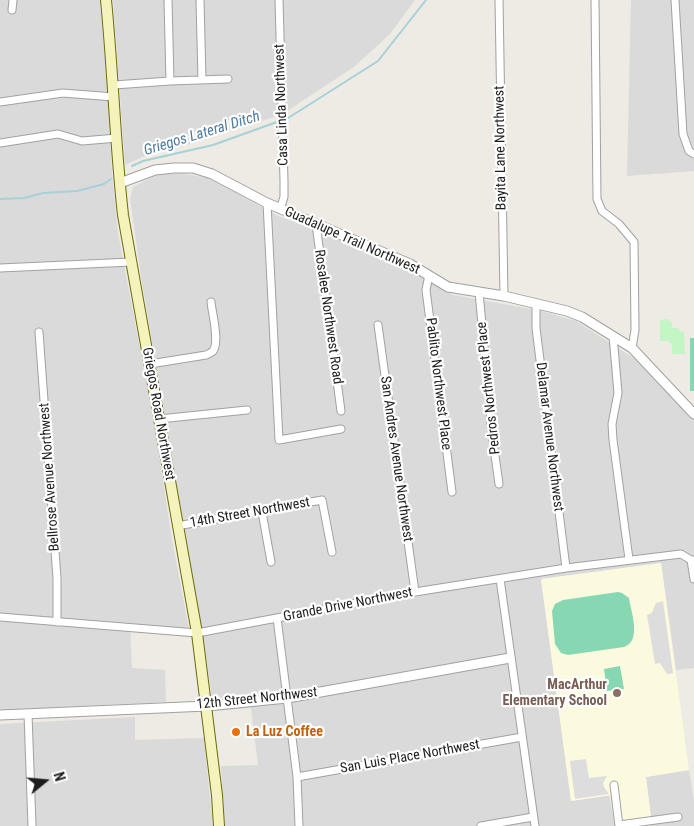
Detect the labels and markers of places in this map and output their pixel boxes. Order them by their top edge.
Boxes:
place label: MacArthur Elementary School [502,677,607,710]
marker: MacArthur Elementary School [611,687,623,699]
place label: La Luz Coffee [246,724,323,740]
marker: La Luz Coffee [230,726,242,738]

